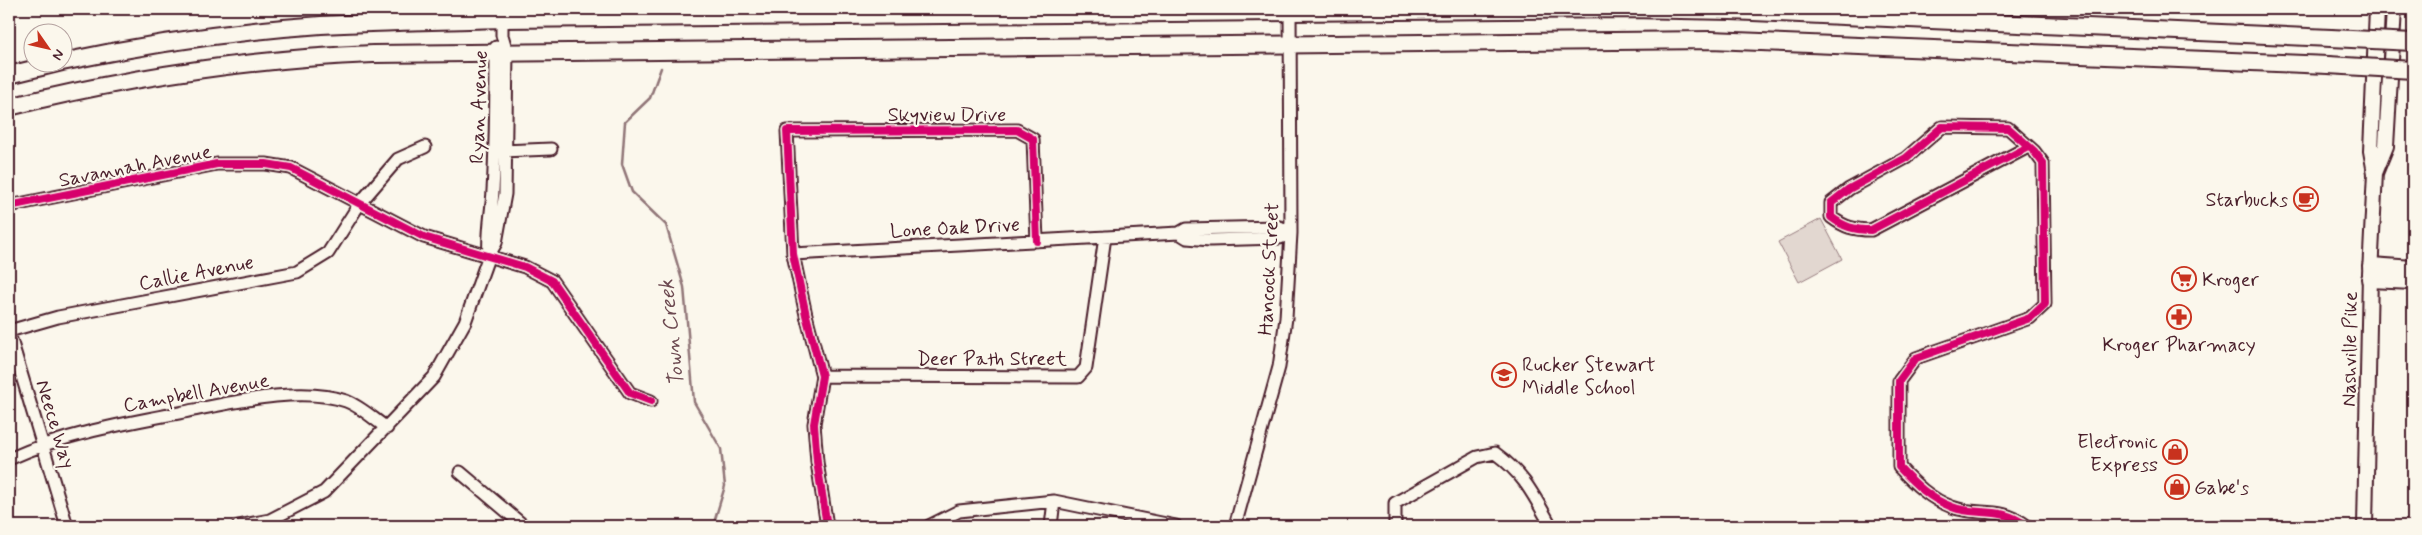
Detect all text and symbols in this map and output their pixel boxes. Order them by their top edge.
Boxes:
north arrow [22,22,72,72]
text: N [48,46,68,64]
street label: Ryan Avenue [464,50,495,164]
street label: Skyview Drive [888,102,1006,129]
street label: Savannah Avenue [57,138,214,195]
cafe icon: Starbucks [2293,186,2319,212]
place label: Starbucks [2206,187,2288,214]
street label: Hancock Street [1253,202,1286,336]
street label: Lone Oak Drive [890,212,1021,245]
street label: Callie Avenue [137,249,256,298]
supermarket icon: Kroger [2171,266,2197,292]
place label: Kroger [2202,267,2260,294]
water label: Town Creek [652,278,692,388]
street label: Nashville Pike [2336,291,2365,407]
pharmacy icon: Kroger Pharmacy [2166,304,2192,330]
place label: Kroger Pharmacy [2102,332,2256,359]
street label: Deer Path Street [917,346,1067,373]
place label: Rucker Stewart Middle School [1522,352,1655,402]
school or university icon: Rucker Stewart Middle School [1491,362,1517,388]
street label: Campbell Avenue [121,367,271,420]
street label: Neece Way [28,377,81,472]
place label: Electronic Express [2077,429,2158,479]
shop icon: Electronic Express [2162,439,2188,465]
shop icon: Gabe's [2164,474,2190,500]
place label: Gabe's [2194,475,2249,502]

